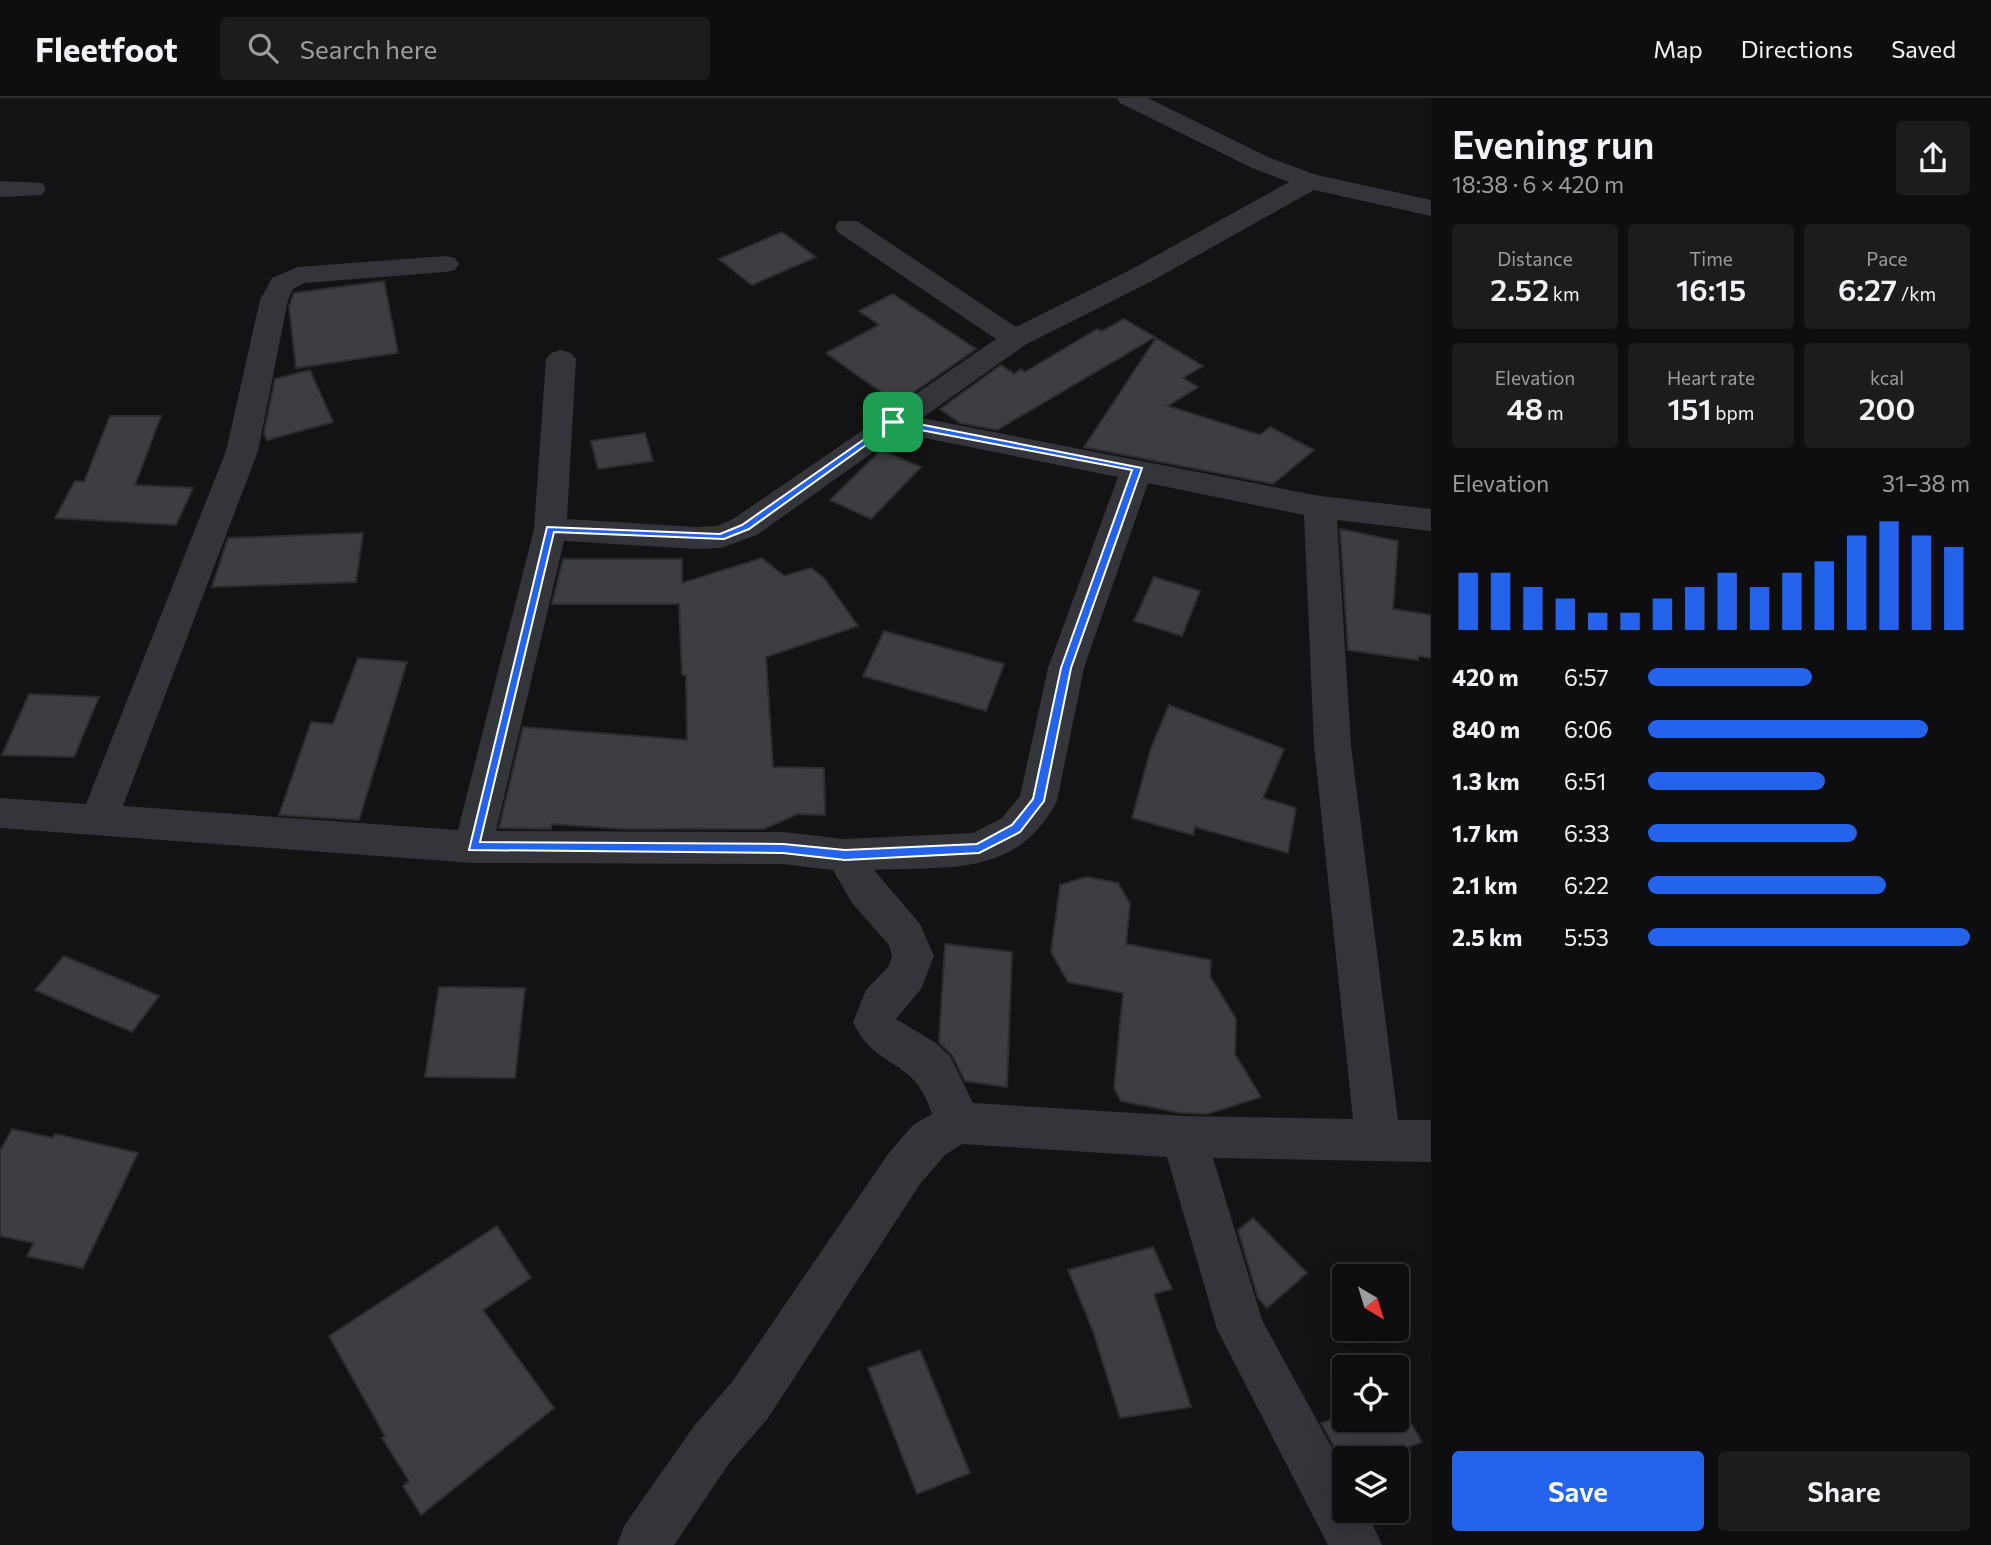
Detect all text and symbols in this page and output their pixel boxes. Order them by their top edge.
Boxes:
search box [220,17,710,80]
text: Fleetfoot [35,28,178,69]
icon: search [244,29,282,67]
text: Search here [300,33,437,64]
text: Map [1653,34,1703,63]
text: Directions [1741,34,1853,63]
text: Saved [1891,34,1956,63]
text: Evening run [1452,120,1655,167]
button: share [1896,121,1970,195]
text: 18:38 · 6 × 420 m [1452,170,1624,198]
text: Distance [1497,247,1573,270]
text: Time [1689,247,1733,270]
text: Pace [1866,247,1908,270]
text: 2.52 [1490,270,1549,307]
text: 16:15 [1676,270,1746,307]
text: 6:27 [1838,270,1897,307]
text: km [1549,282,1580,305]
text: /km [1897,282,1936,305]
text: Elevation [1495,366,1575,389]
text: Heart rate [1667,366,1755,389]
text: kcal [1870,366,1904,389]
text: 48 [1507,389,1543,426]
text: 151 [1668,389,1712,426]
text: 200 [1859,389,1915,426]
pin [863,392,923,452]
text: m [1543,401,1563,424]
text: bpm [1712,401,1754,424]
icon: arrive [874,403,912,441]
text: Elevation [1452,469,1549,497]
text: 31–38 m [1882,469,1970,497]
text: 420 m [1452,663,1519,691]
text: 6:57 [1564,663,1609,691]
text: 840 m [1452,715,1520,743]
text: 6:06 [1564,715,1612,743]
text: 1.3 km [1452,767,1520,795]
text: 6:51 [1564,767,1606,795]
text: 1.7 km [1452,819,1519,847]
text: 6:33 [1564,819,1610,847]
text: 2.1 km [1452,871,1518,899]
text: 6:22 [1564,871,1609,899]
text: 2.5 km [1452,923,1522,951]
text: 5:53 [1564,923,1609,951]
north arrow [1332,1264,1409,1340]
map controls [1332,1264,1409,1523]
button: locate [1332,1355,1409,1432]
button: layers [1332,1446,1409,1523]
button: Save [1452,1451,1704,1531]
button: Share [1718,1451,1970,1531]

